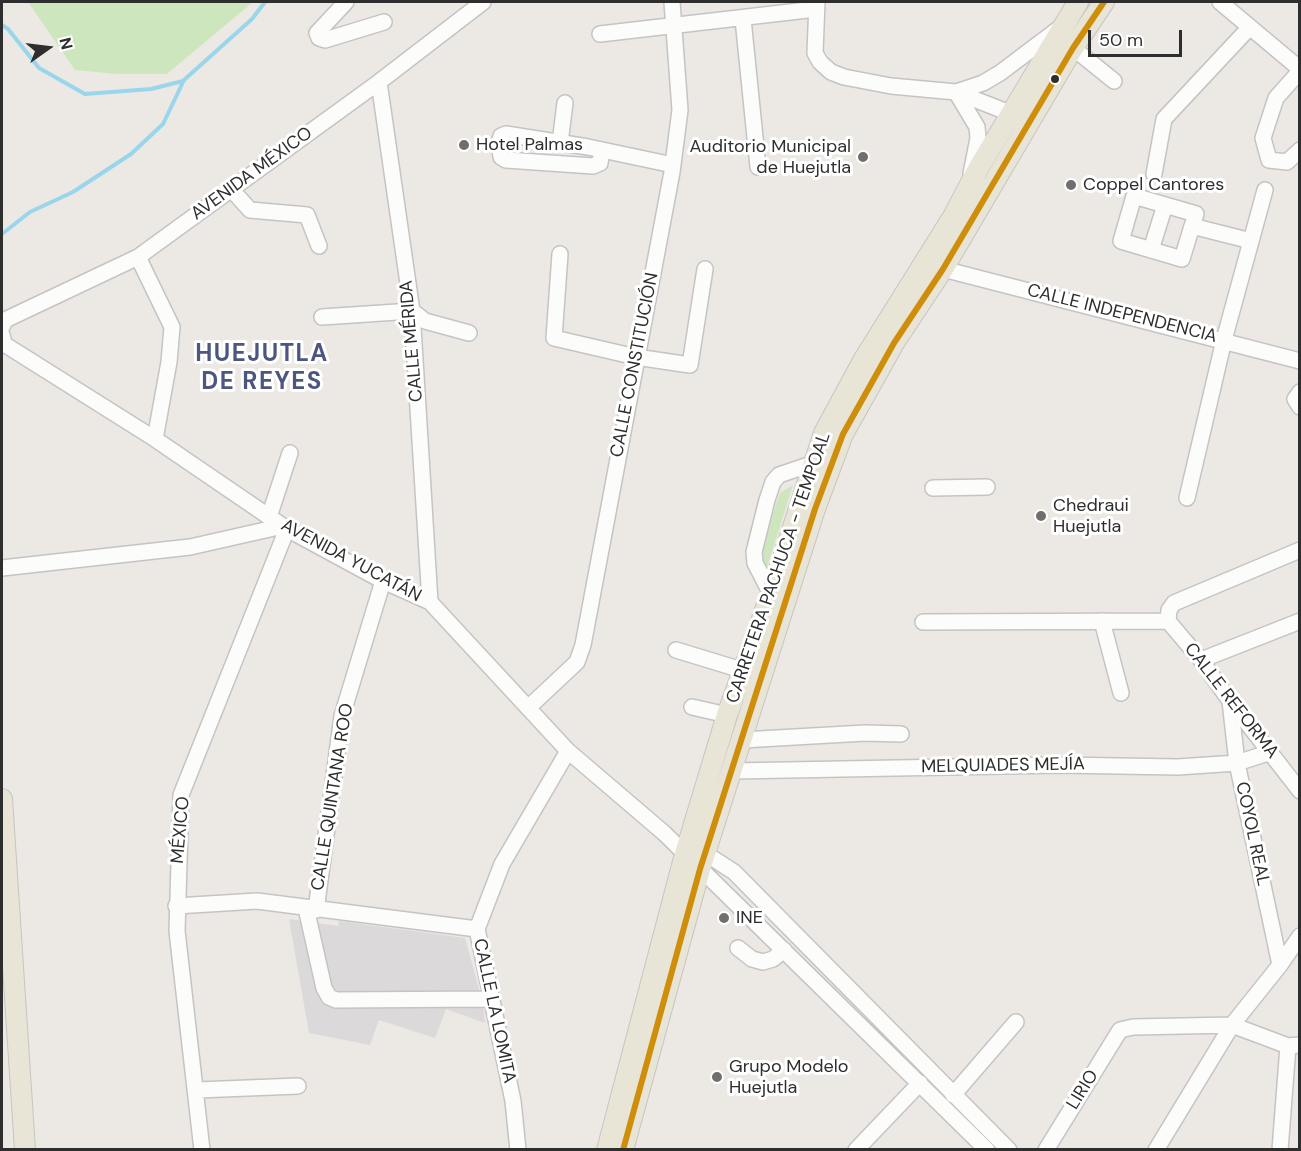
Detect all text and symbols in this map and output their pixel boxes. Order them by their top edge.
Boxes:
north arrow [18,18,78,78]
scale bar [1091,18,1186,56]
text: 50 m [1099,28,1143,52]
text: N [54,35,78,52]
unlabelled marker [1049,73,1061,85]
street label: AVENIDA MÉXICO [187,123,317,225]
place label: Hotel Palmas [476,134,583,156]
place label: Auditorio Municipal de Huejutla [690,136,851,178]
marker: Hotel Palmas [457,138,471,152]
marker: Auditorio Municipal de Huejutla [856,150,870,164]
place label: Coppel Cantores [1083,174,1224,196]
marker: Coppel Cantores [1064,178,1078,192]
street label: CALLE CONSTITUCIÓN [607,271,663,459]
street label: CALLE MÉRIDA [396,279,428,403]
street label: CALLE INDEPENDENCIA [1025,280,1219,348]
district label: HUEJUTLA DE REYES [195,341,329,397]
street label: CARRETERA PACHUCA - TEMPOAL [722,430,836,706]
place label: Chedraui Huejutla [1053,495,1129,538]
marker: Chedraui Huejutla [1034,509,1048,523]
street label: AVENIDA YUCATÁN [277,515,425,607]
street label: CALLE REFORMA [1179,639,1283,763]
street label: CALLE QUINTANA ROO [308,702,358,892]
street label: MELQUIADES MEJÍA [921,754,1085,778]
street label: COYOL REAL [1230,780,1274,888]
street label: MÉXICO [167,796,195,864]
place label: INE [736,907,763,929]
marker: INE [717,911,731,925]
street label: CALLE LA LOMITA [468,937,520,1085]
place label: Grupo Modelo Huejutla [729,1056,848,1098]
street label: LIRIO [1063,1066,1103,1114]
marker: Grupo Modelo Huejutla [710,1070,724,1084]

